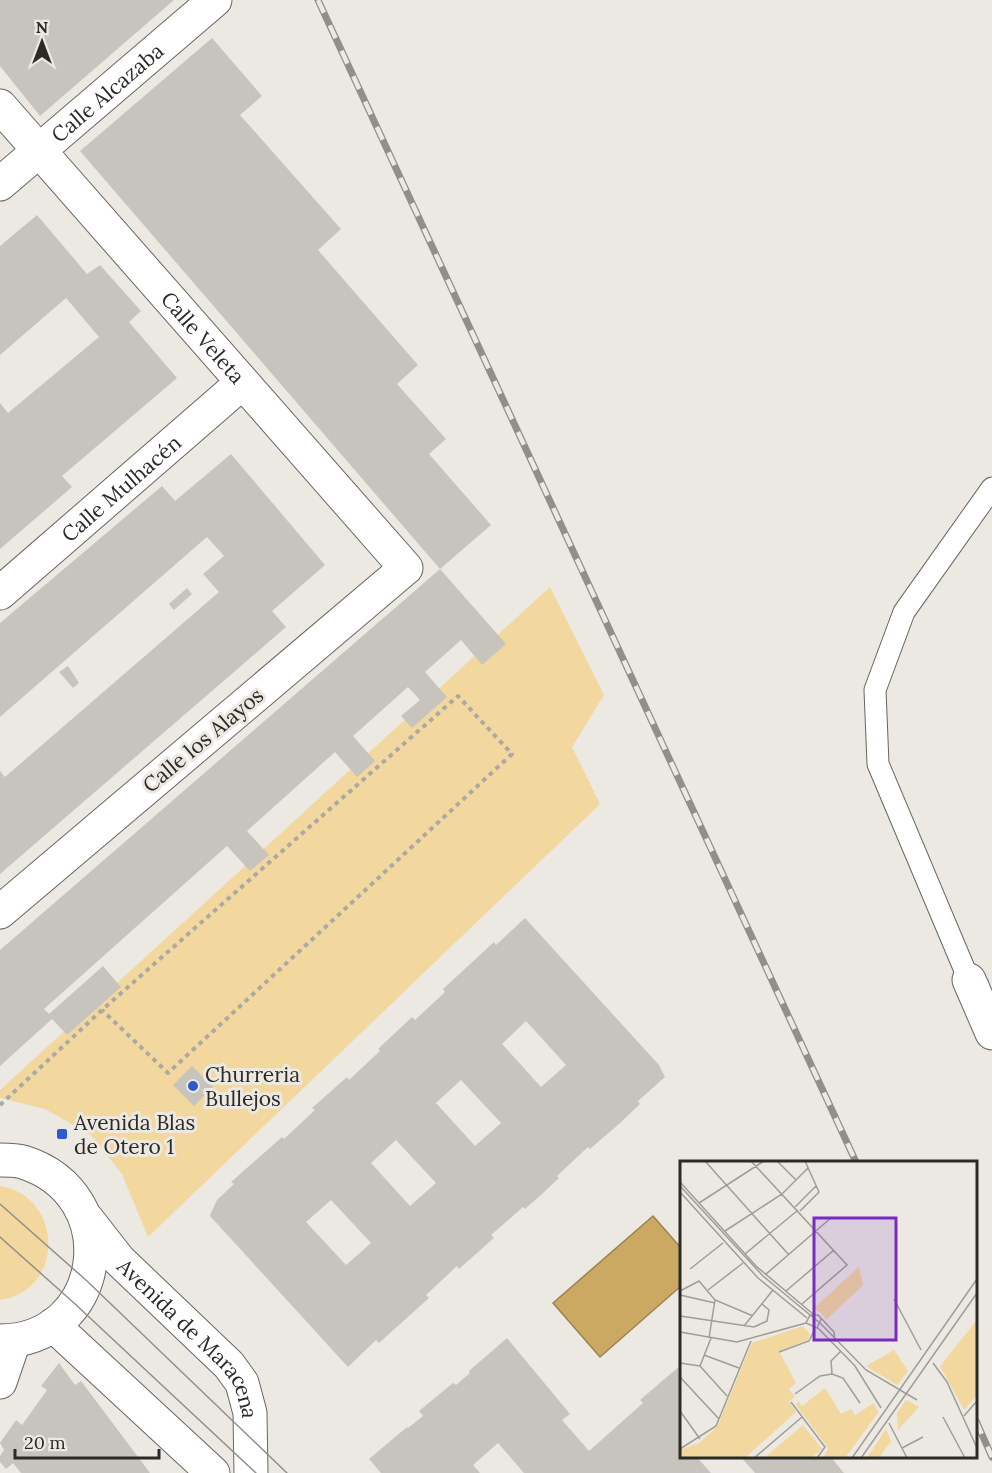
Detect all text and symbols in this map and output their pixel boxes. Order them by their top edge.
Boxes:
north arrow [12,12,72,72]
text: N [36,17,48,37]
street label: Calle Alcazaba [45,37,169,148]
street label: Calle Veleta [156,286,251,389]
street label: Calle Mulhacén [55,429,187,548]
street label: Calle los Alayos [137,682,269,798]
place label: Churreria Bullejos [205,1061,300,1112]
marker: Churreria Bullejos [186,1079,200,1093]
place label: Avenida Blas de Otero 1 [73,1109,195,1160]
marker: Avenida Blas de Otero 1 [55,1127,69,1141]
inset map [680,1161,977,1458]
street label: Avenida de Maracena [111,1252,264,1419]
scale bar [15,1422,159,1460]
text: 20 m [24,1431,66,1454]

